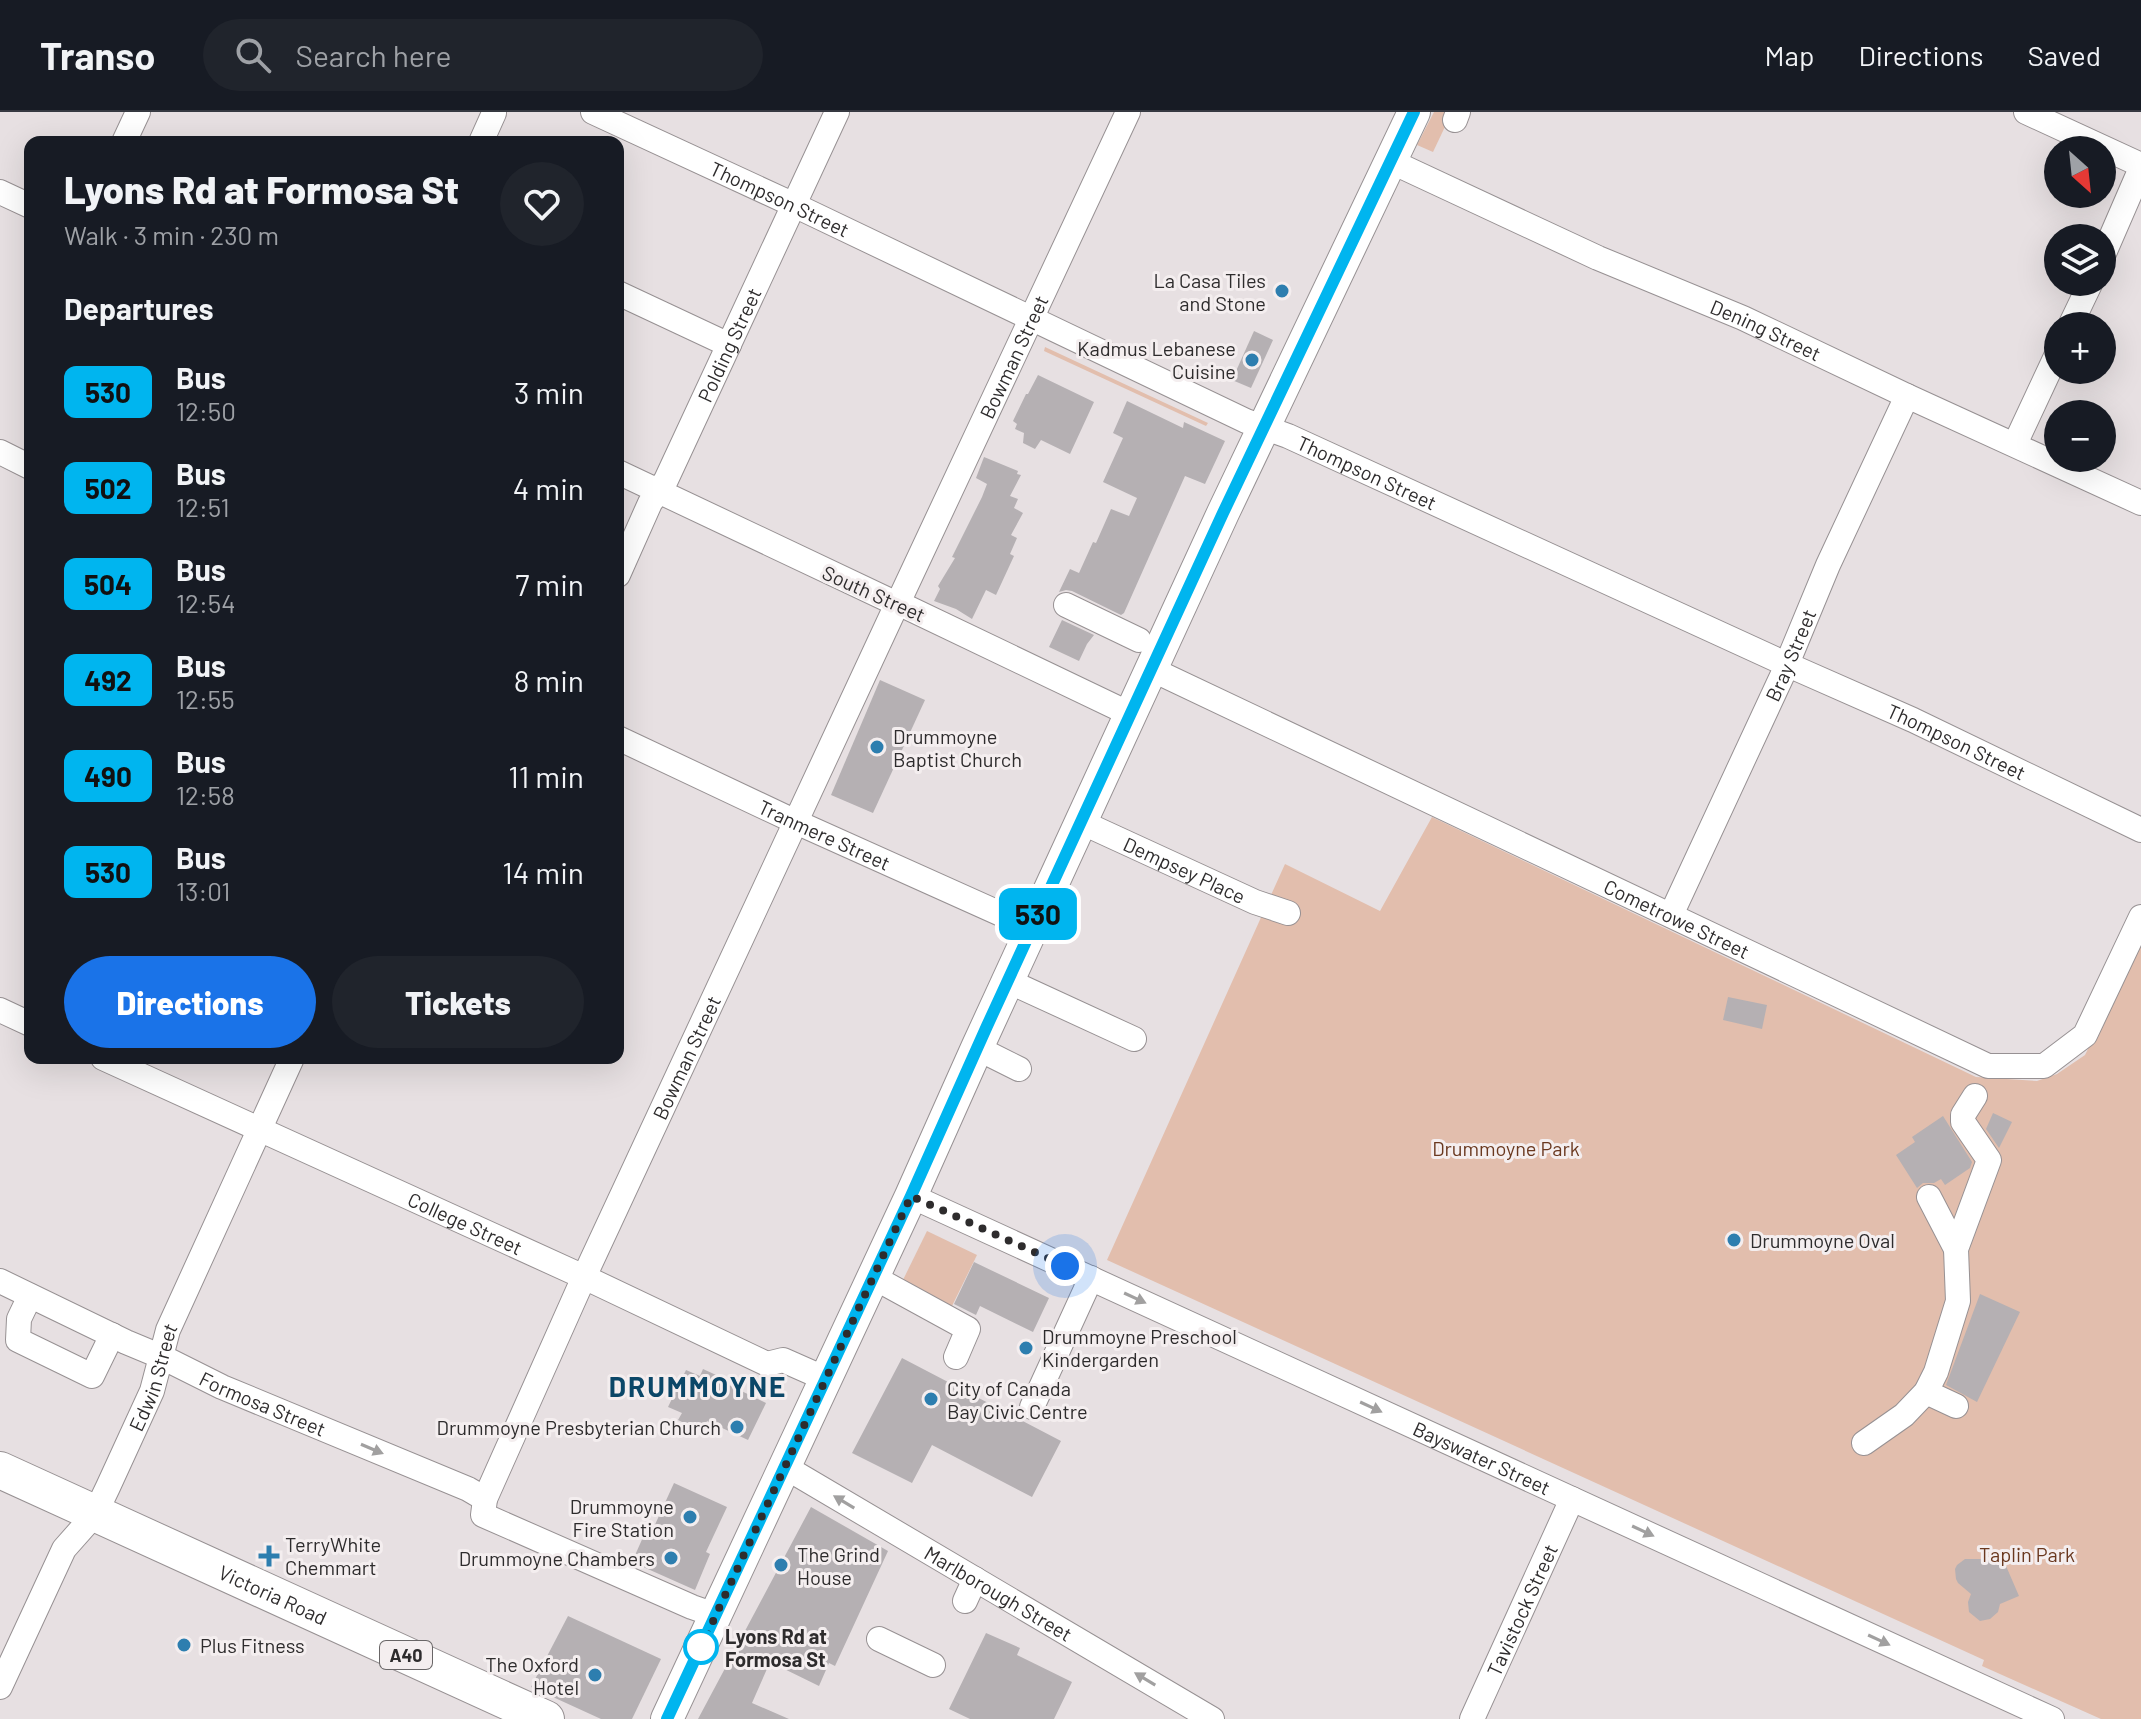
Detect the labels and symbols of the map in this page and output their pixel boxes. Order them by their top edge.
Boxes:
north arrow [2044,136,2116,208]
street label: Thompson Street [707,156,853,242]
place label: La Casa Tiles and Stone [1153,268,1266,315]
marker: La Casa Tiles and Stone [1273,282,1291,300]
street label: Polding Street [692,284,766,406]
street label: Bowman Street [974,291,1053,422]
street label: Dening Street [1707,294,1825,365]
place label: Kadmus Lebanese Cuisine [1077,336,1236,383]
marker: Kadmus Lebanese Cuisine [1243,351,1261,369]
street label: Thompson Street [1294,430,1440,514]
street label: South Street [819,560,929,626]
street label: Bray Street [1760,605,1820,705]
street label: Thompson Street [1884,698,2030,785]
place label: Drummoyne Baptist Church [893,724,1022,771]
marker: Drummoyne Baptist Church [868,738,886,756]
street label: Tranmere Street [755,794,894,875]
street label: Dempsey Place [1120,831,1249,908]
street label: Cometrowe Street [1600,874,1754,963]
line badge: 530 [992,888,1084,940]
street label: Bowman Street [647,992,725,1123]
park label: Drummoyne Park [1432,1136,1580,1160]
street label: College Street [404,1187,526,1259]
place label: Drummoyne Oval [1750,1228,1895,1252]
marker: Drummoyne Oval [1725,1231,1743,1249]
your location [1045,1246,1085,1286]
one-way arrow [1123,1292,1146,1305]
street label: Edwin Street [123,1319,182,1435]
place label: Drummoyne Preschool Kindergarden [1042,1324,1237,1371]
marker: Drummoyne Preschool Kindergarden [1017,1339,1035,1357]
street label: Formosa Street [196,1366,329,1441]
district label: DRUMMOYNE [609,1369,787,1403]
place label: City of Canada Bay Civic Centre [947,1376,1088,1423]
marker: City of Canada Bay Civic Centre [922,1390,940,1408]
one-way arrow [1359,1400,1383,1414]
place label: Drummoyne Presbyterian Church [437,1415,721,1439]
street label: Bayswater Street [1410,1416,1554,1499]
marker: Drummoyne Presbyterian Church [728,1418,746,1436]
one-way arrow [360,1443,384,1456]
place label: Drummoyne Fire Station [570,1494,674,1541]
one-way arrow [833,1495,855,1509]
marker: Drummoyne Fire Station [681,1508,699,1526]
one-way arrow [1631,1524,1654,1538]
place label: TerryWhite Chemmart [285,1532,381,1579]
street label: Marlborough Street [921,1540,1077,1646]
street label: Tavistock Street [1481,1540,1562,1680]
place label: The Grind House [797,1542,880,1589]
park label: Taplin Park [1979,1542,2075,1566]
place label: Drummoyne Chambers [459,1546,655,1570]
marker: TerryWhite Chemmart [260,1547,278,1565]
marker: Drummoyne Chambers [662,1549,680,1567]
marker: The Grind House [772,1556,790,1574]
street label: Victoria Road [215,1559,331,1629]
place label: Lyons Rd at Formosa St [725,1624,827,1671]
marker: Lyons Rd at Formosa St [684,1630,718,1664]
place label: Plus Fitness [200,1633,305,1657]
one-way arrow [1867,1633,1891,1647]
marker: Plus Fitness [175,1636,193,1654]
road number: A40 [380,1641,432,1669]
place label: The Oxford Hotel [485,1652,579,1699]
marker: The Oxford Hotel [586,1666,604,1684]
one-way arrow [1134,1672,1156,1686]

